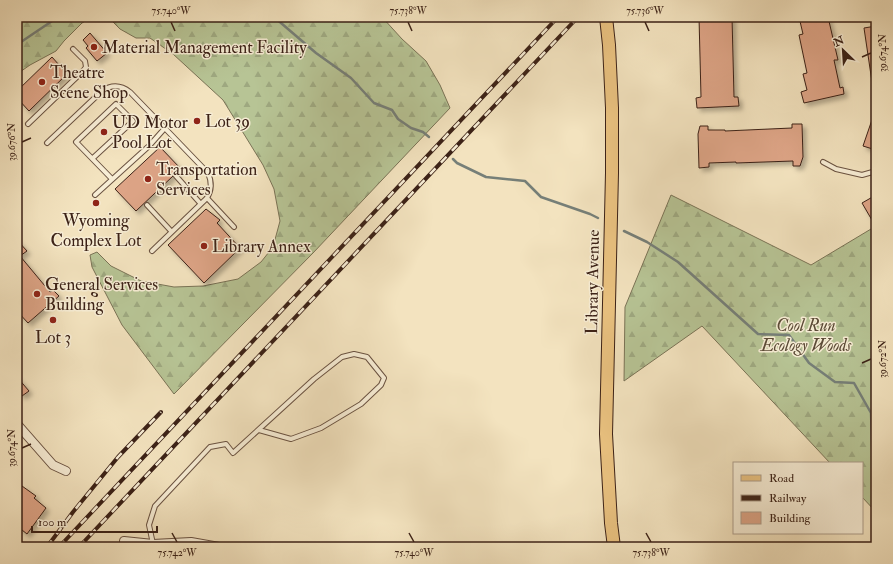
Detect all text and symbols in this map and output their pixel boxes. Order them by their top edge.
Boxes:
text: 75.740°W [152,5,191,17]
text: 75.738°W [389,5,427,17]
text: 75.736°W [626,5,665,17]
north arrow [823,30,863,70]
text: N [831,33,847,50]
text: 39.674°N [877,34,889,72]
place label: Material Management Facility [102,37,307,59]
marker: Material Management Facility [89,42,99,52]
place label: Theatre Scene Shop [50,62,128,104]
marker: Theatre Scene Shop [37,77,47,87]
place label: Lot 39 [205,111,250,132]
place label: UD Motor Pool Lot [112,112,189,153]
marker: Lot 39 [192,116,202,126]
text: 39.676°N [6,123,18,161]
marker: UD Motor Pool Lot [99,127,109,137]
place label: Transportation Services [156,159,257,200]
marker: Transportation Services [143,174,153,184]
marker: Wyoming Complex Lot [91,198,101,208]
place label: Wyoming Complex Lot [51,210,142,252]
street label: Library Avenue [581,229,605,335]
place label: Library Annex [212,236,311,258]
marker: Library Annex [199,241,209,251]
place label: General Services Building [45,274,158,315]
marker: General Services Building [32,289,42,299]
marker: Lot 3 [48,315,58,325]
park label: Cool Run Ecology Woods [760,315,851,356]
place label: Lot 3 [35,327,71,348]
text: 39.672°N [877,340,889,378]
text: 39.674°N [6,429,18,467]
legend [733,462,863,534]
text: Road [769,471,794,486]
text: Railway [769,491,807,506]
scale bar [32,508,157,534]
text: Building [769,511,812,526]
text: 100 m [38,515,67,530]
text: 75.742°W [158,547,197,559]
text: 75.740°W [395,547,434,559]
text: 75.738°W [632,547,670,559]

